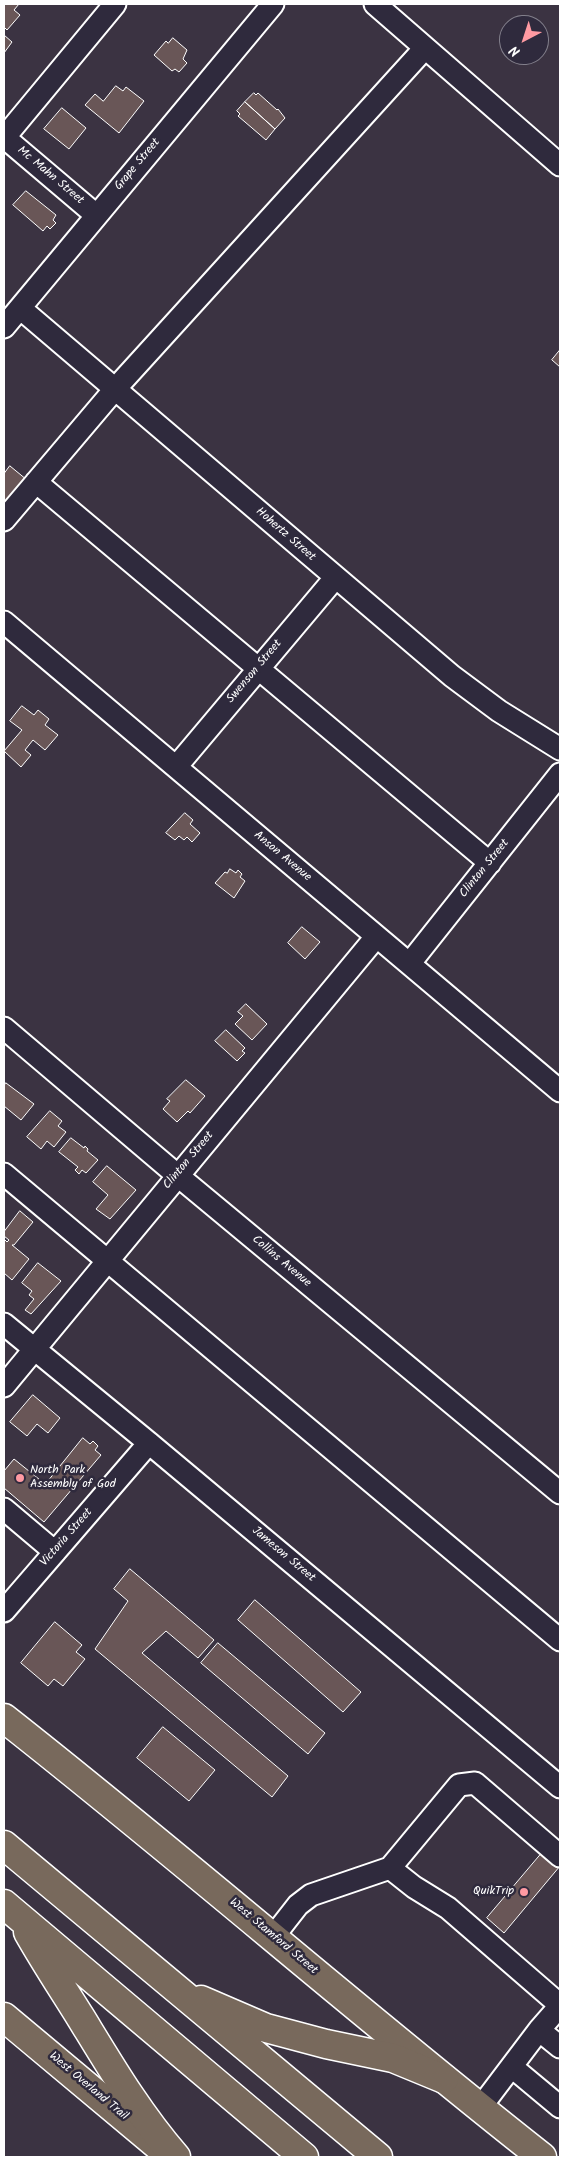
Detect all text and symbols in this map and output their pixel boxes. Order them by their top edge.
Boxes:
north arrow [499,15,549,65]
text: N [505,39,525,62]
street label: Grape Street [112,136,164,194]
street label: Mc Mahn Street [14,144,86,208]
street label: Hohertz Street [252,505,318,565]
street label: Swenson Street [224,637,286,707]
street label: Anson Avenue [250,829,314,885]
street label: Clinton Street [457,837,513,901]
street label: Clinton Street [161,1129,217,1193]
street label: Collins Avenue [248,1233,314,1291]
place label: North Park Assembly of God [30,1464,116,1492]
marker: North Park Assembly of God [14,1472,26,1484]
street label: Victoria Street [38,1506,96,1570]
street label: Jameson Street [248,1524,318,1586]
place label: QuikTrip [473,1885,514,1899]
marker: QuikTrip [518,1886,530,1898]
street label: West Stamford Street [226,1896,320,1978]
street label: West Overland Trail [46,2050,130,2124]

